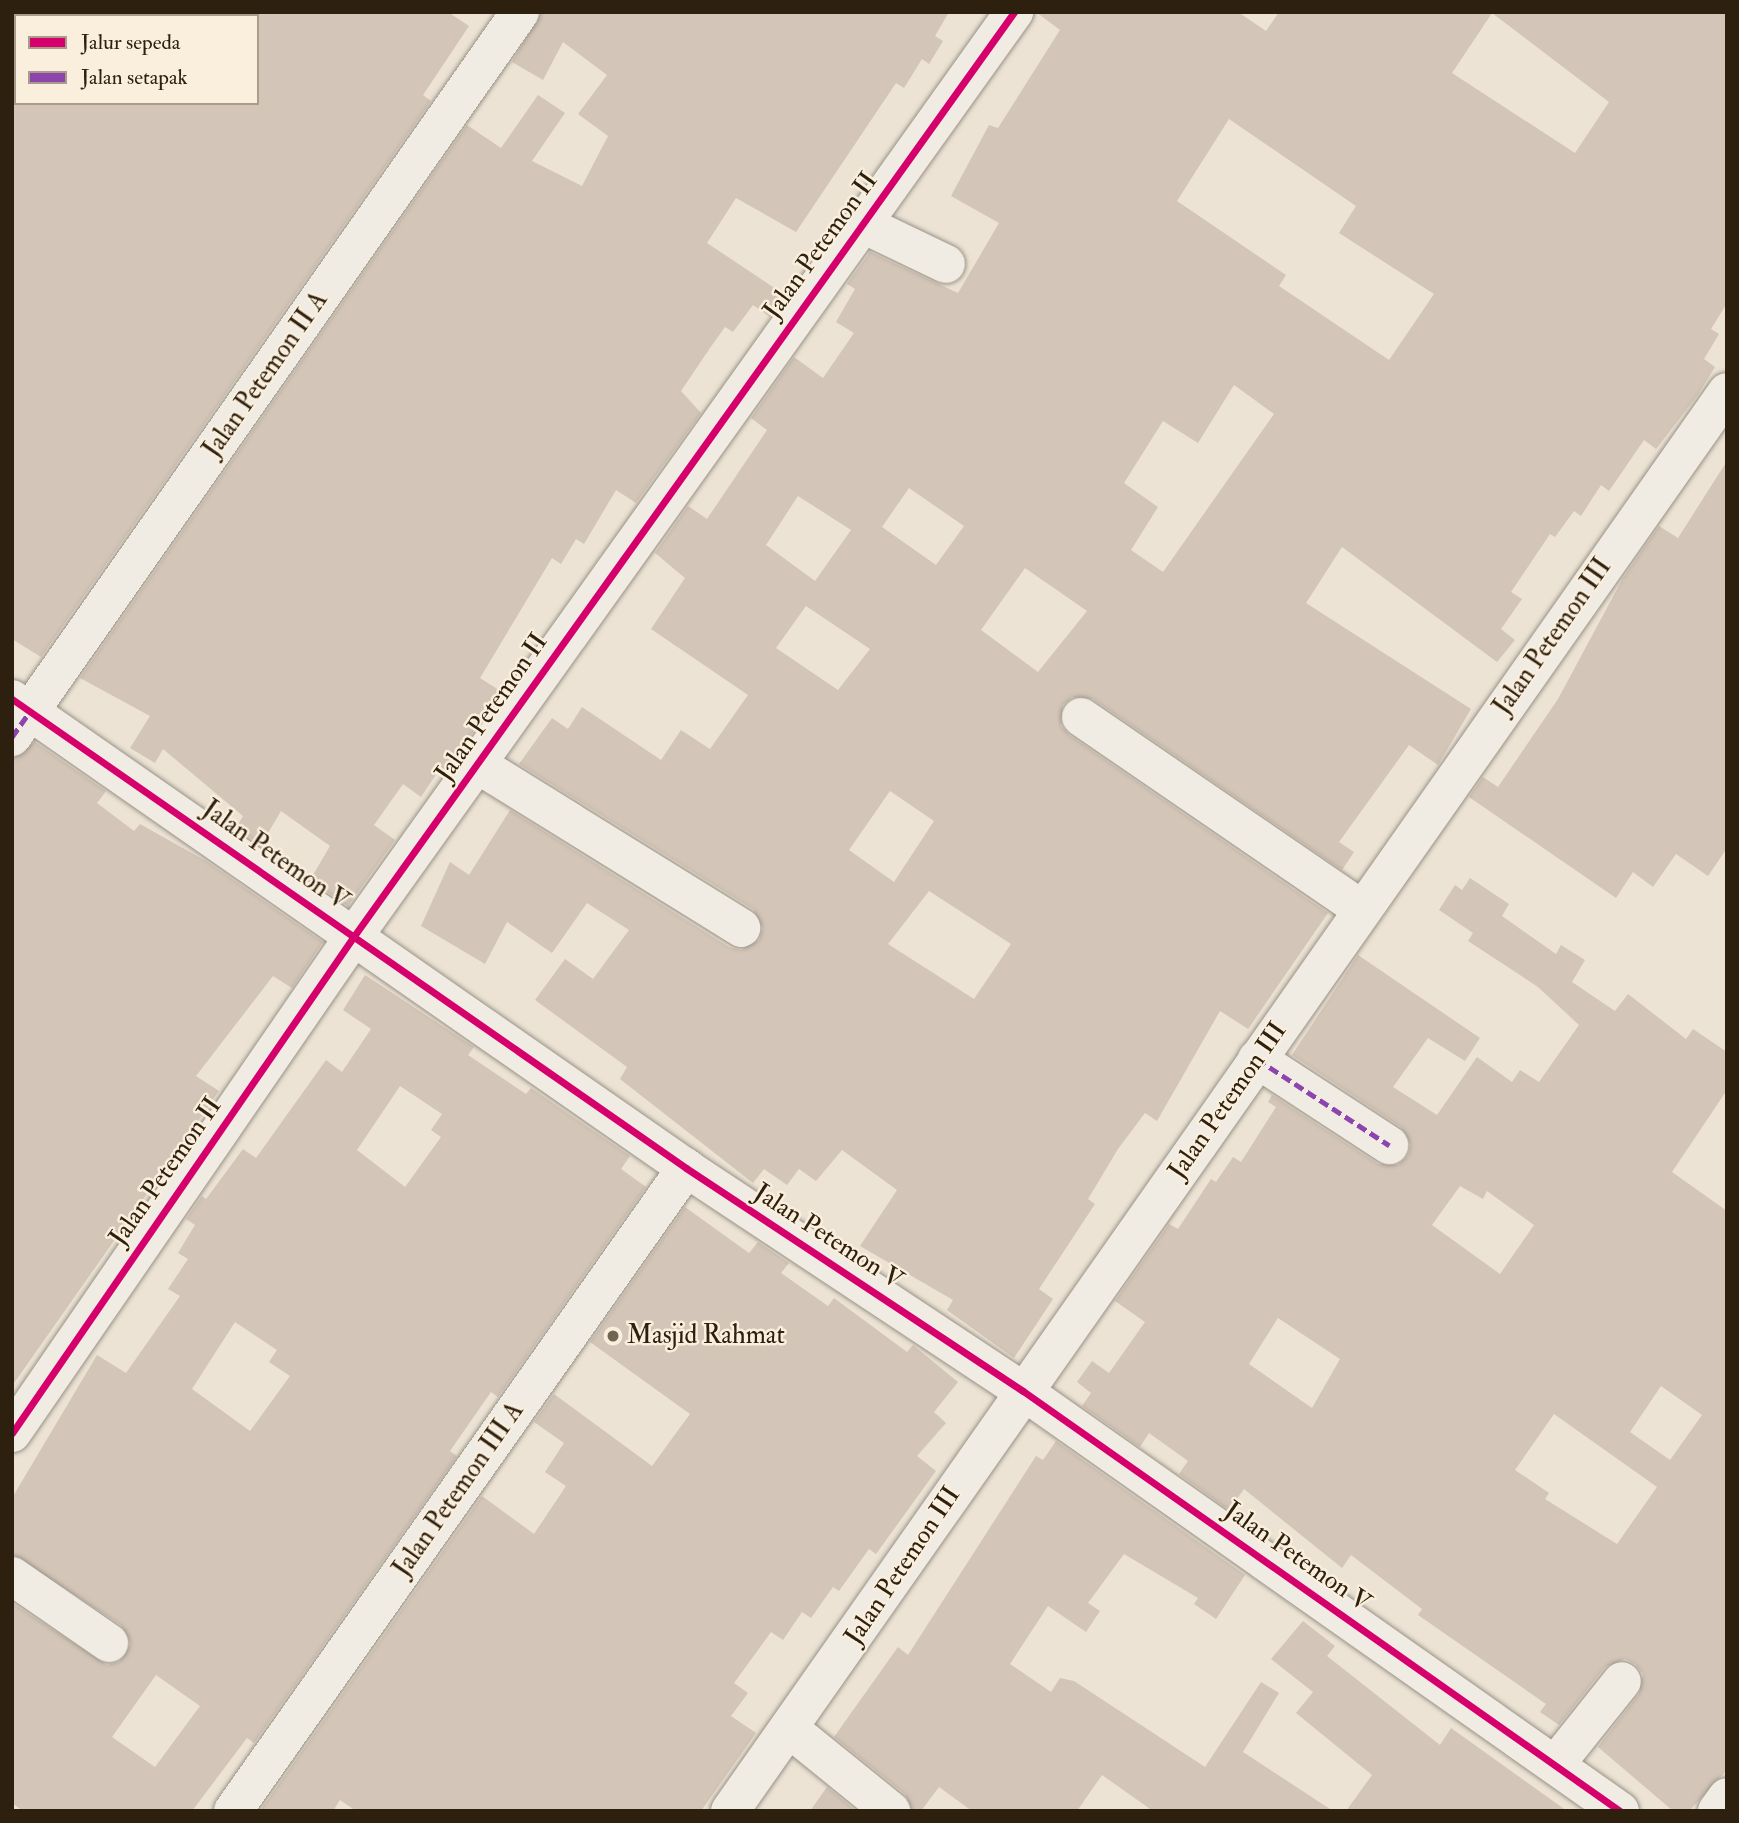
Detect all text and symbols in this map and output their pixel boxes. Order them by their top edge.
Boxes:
legend [14,14,259,105]
text: Jalur sepeda [81,29,180,56]
text: Jalan setapak [81,64,188,91]
street label: Jalan Petemon II [757,166,885,326]
street label: Jalan Petemon II A [197,286,335,464]
street label: Jalan Petemon III [1487,552,1619,722]
street label: Jalan Petemon II [429,628,555,788]
street label: Jalan Petemon V [196,794,354,918]
street label: Jalan Petemon III [1162,1016,1294,1186]
street label: Jalan Petemon II [103,1092,229,1252]
street label: Jalan Petemon V [748,1177,908,1297]
place label: Masjid Rahmat [627,1320,785,1352]
marker: Masjid Rahmat [605,1328,621,1344]
street label: Jalan Petemon III A [387,1396,531,1584]
street label: Jalan Petemon III [838,1481,968,1651]
street label: Jalan Petemon V [1218,1495,1376,1619]

